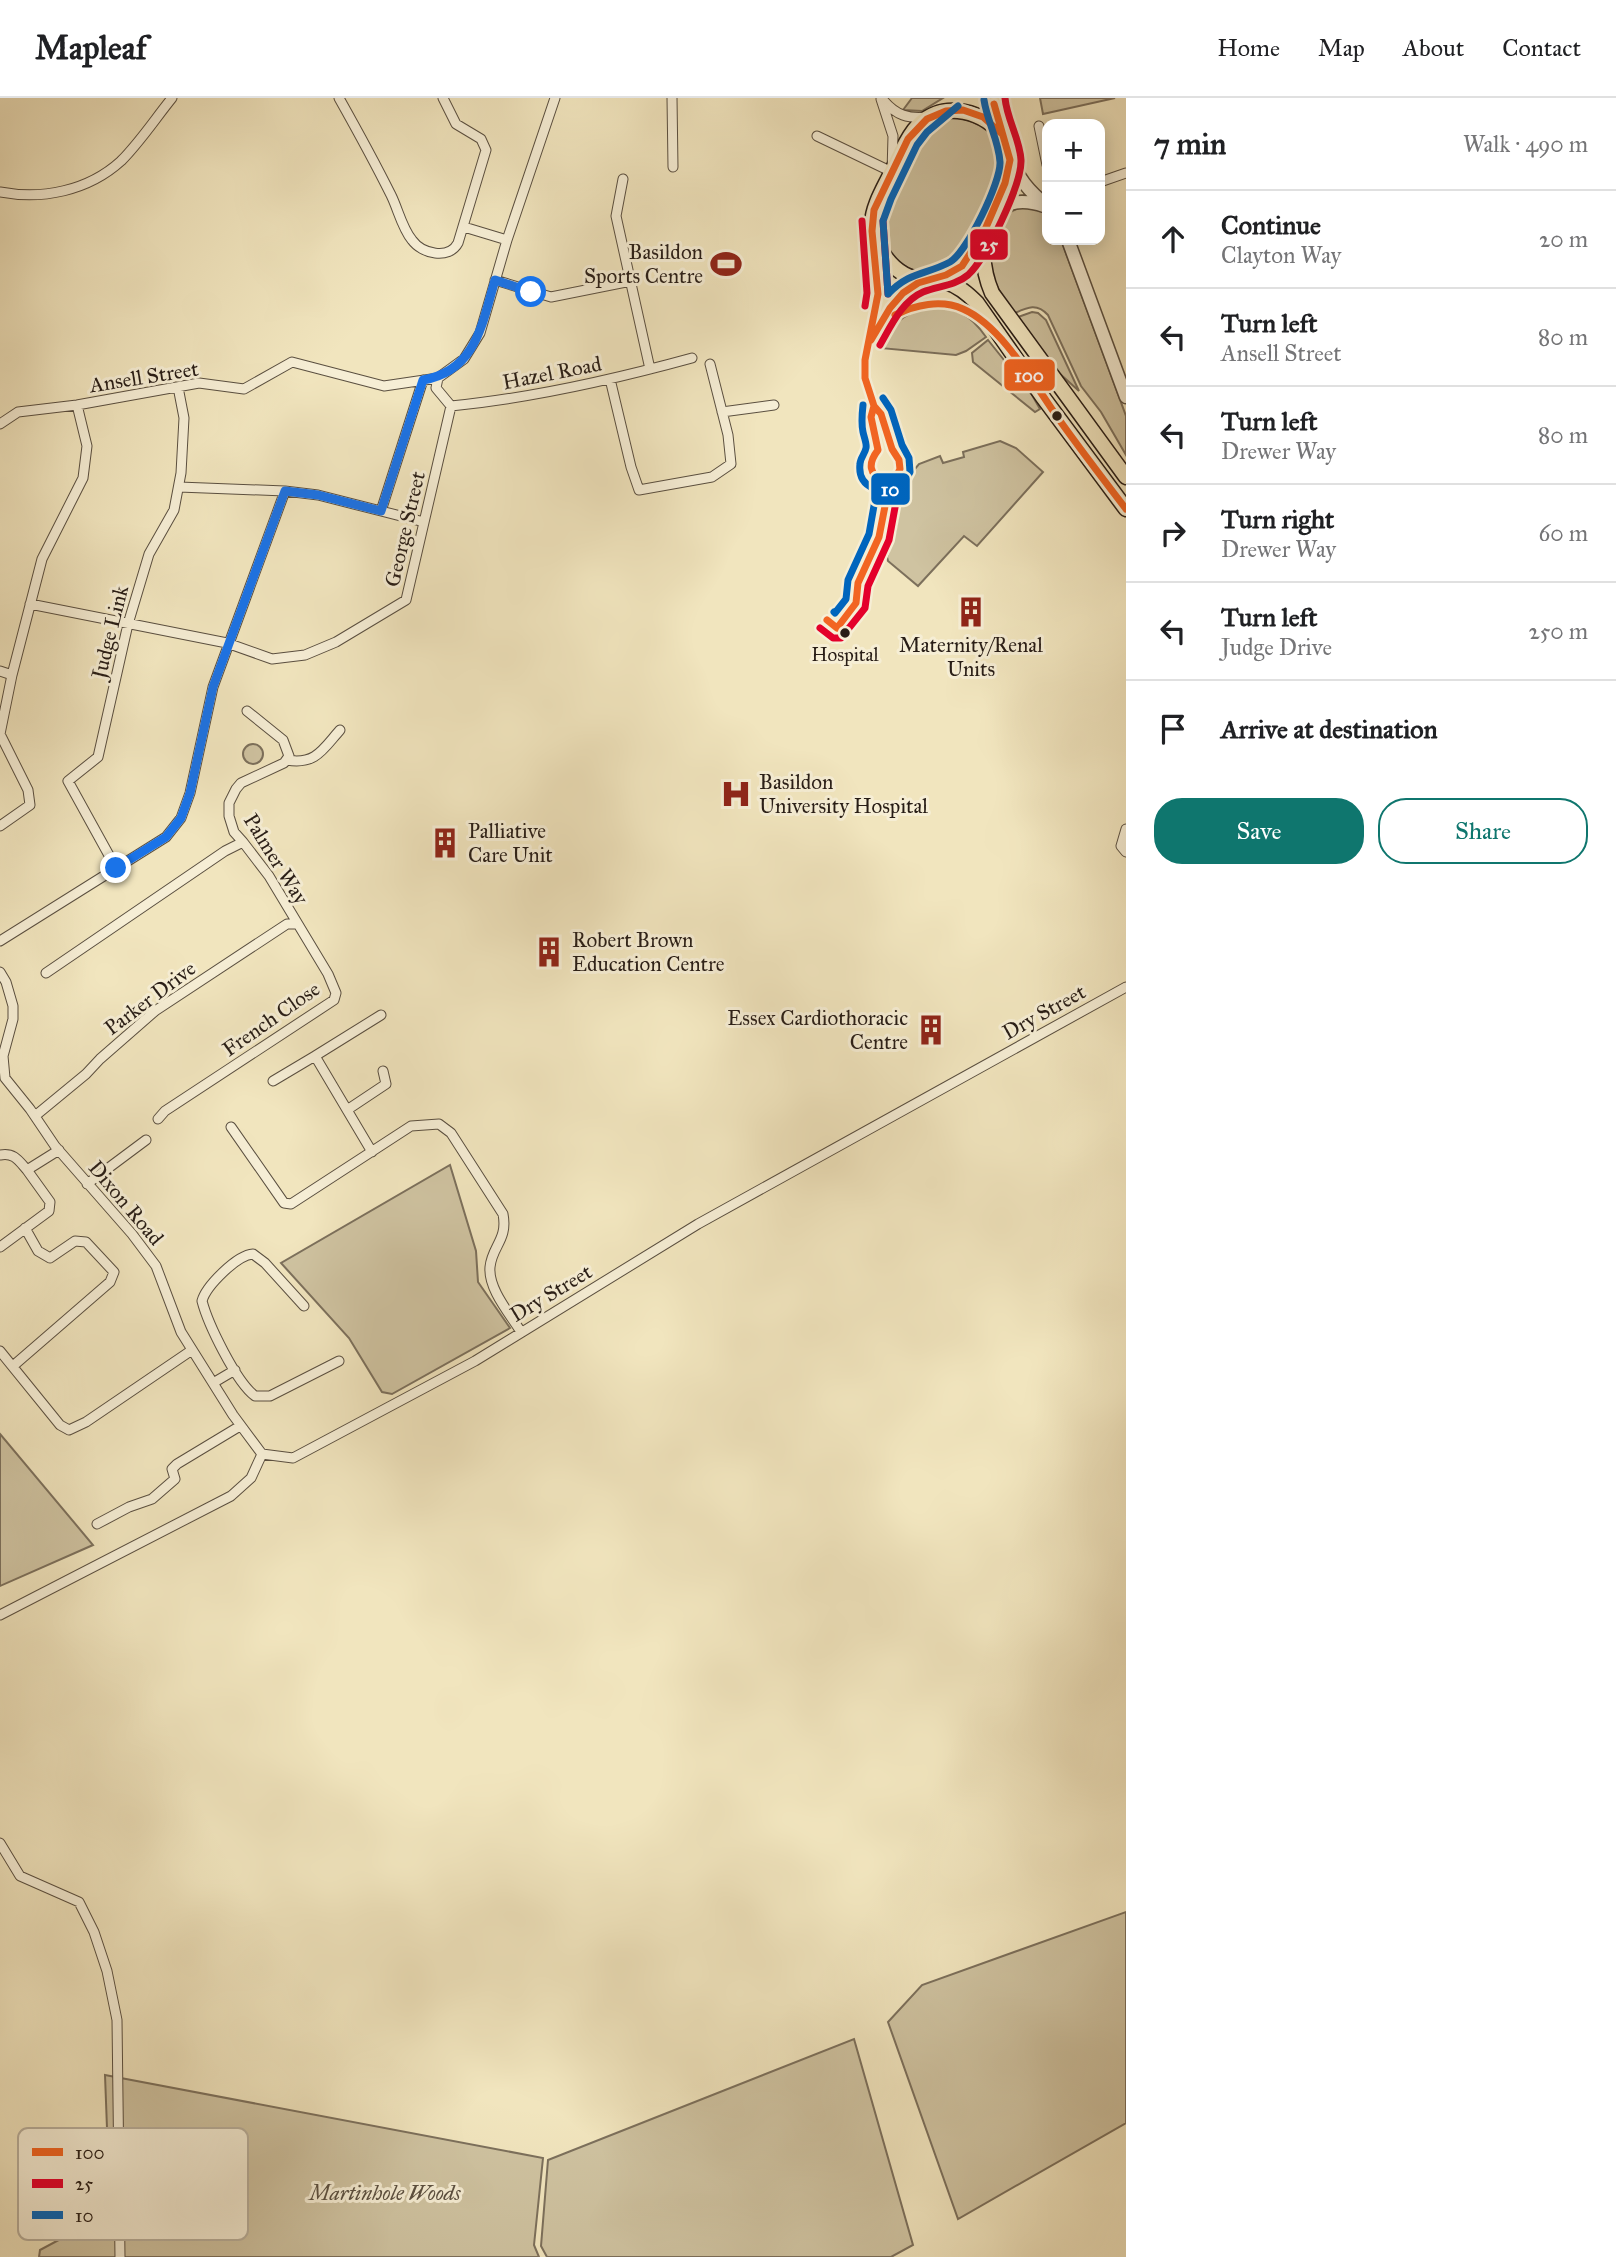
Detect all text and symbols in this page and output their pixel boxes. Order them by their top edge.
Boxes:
text: Mapleaf [35,28,147,68]
text: Home [1217,33,1280,63]
text: Map [1318,33,1365,63]
text: About [1403,33,1464,63]
text: Contact [1502,33,1581,63]
map controls [1042,119,1105,245]
button: + [1042,119,1105,182]
text: 7 min [1154,126,1226,162]
text: Walk · 490 m [1463,130,1588,158]
button: − [1042,182,1105,245]
text: Continue [1221,209,1321,241]
icon: ahead [1154,220,1192,258]
text: 20 m [1539,225,1588,253]
line badge: 25 [969,228,1009,261]
text: 25 [980,233,998,256]
place label: Basildon Sports Centre [584,239,703,289]
text: Clayton Way [1221,241,1341,269]
sports icon: Basildon Sports Centre [709,247,743,281]
route start [515,276,546,307]
text: Turn left [1221,307,1317,339]
icon: left [1154,318,1192,356]
text: 80 m [1538,323,1588,351]
text: Ansell Street [1221,339,1341,367]
street label: Hazel Road [500,351,604,395]
street label: Ansell Street [87,355,201,399]
line badge: 100 [1003,358,1056,392]
text: 100 [1014,364,1044,387]
text: Turn left [1221,405,1317,437]
unlabelled marker [1050,409,1064,423]
icon: left [1154,416,1192,454]
text: 80 m [1538,421,1588,449]
text: Drewer Way [1221,437,1336,465]
street label: George Street [379,468,431,589]
line badge: 10 [870,472,911,506]
text: 10 [881,478,899,501]
text: Turn right [1221,503,1334,535]
icon: right [1154,514,1192,552]
text: 60 m [1539,519,1588,547]
text: Drewer Way [1221,535,1336,563]
street label: Judge Link [85,582,134,683]
building icon: Maternity/Renal Units [954,595,988,629]
text: Turn left [1221,601,1317,633]
icon: left [1154,612,1192,650]
text: 250 m [1528,617,1588,645]
marker: Hospital [838,626,852,640]
place label: Maternity/Renal Units [899,632,1043,682]
text: Judge Drive [1221,633,1332,661]
place label: Hospital [811,643,880,666]
icon: arrive [1154,710,1192,748]
text: Arrive at destination [1221,713,1438,745]
place label: Basildon University Hospital [759,769,928,819]
hospital icon: Basildon University Hospital [719,777,753,811]
button: Save [1154,798,1364,864]
button: Share [1378,798,1588,864]
street label: Palmer Way [238,809,315,910]
place label: Palliative Care Unit [468,818,553,868]
building icon: Palliative Care Unit [428,826,462,860]
route end [100,852,131,883]
place label: Robert Brown Education Centre [572,927,725,977]
building icon: Robert Brown Education Centre [532,935,566,969]
street label: Parker Drive [99,955,201,1041]
street label: French Close [217,976,325,1062]
street label: Dry Street [998,978,1091,1045]
place label: Essex Cardiothoracic Centre [727,1005,908,1055]
building icon: Essex Cardiothoracic Centre [914,1013,948,1047]
street label: Dixon Road [83,1155,169,1251]
street label: Dry Street [505,1258,597,1328]
legend [18,2128,248,2240]
text: 100 [75,2141,105,2164]
text: 25 [75,2172,93,2195]
park label: Martinhole Woods [307,2180,462,2206]
text: 10 [75,2204,93,2227]

